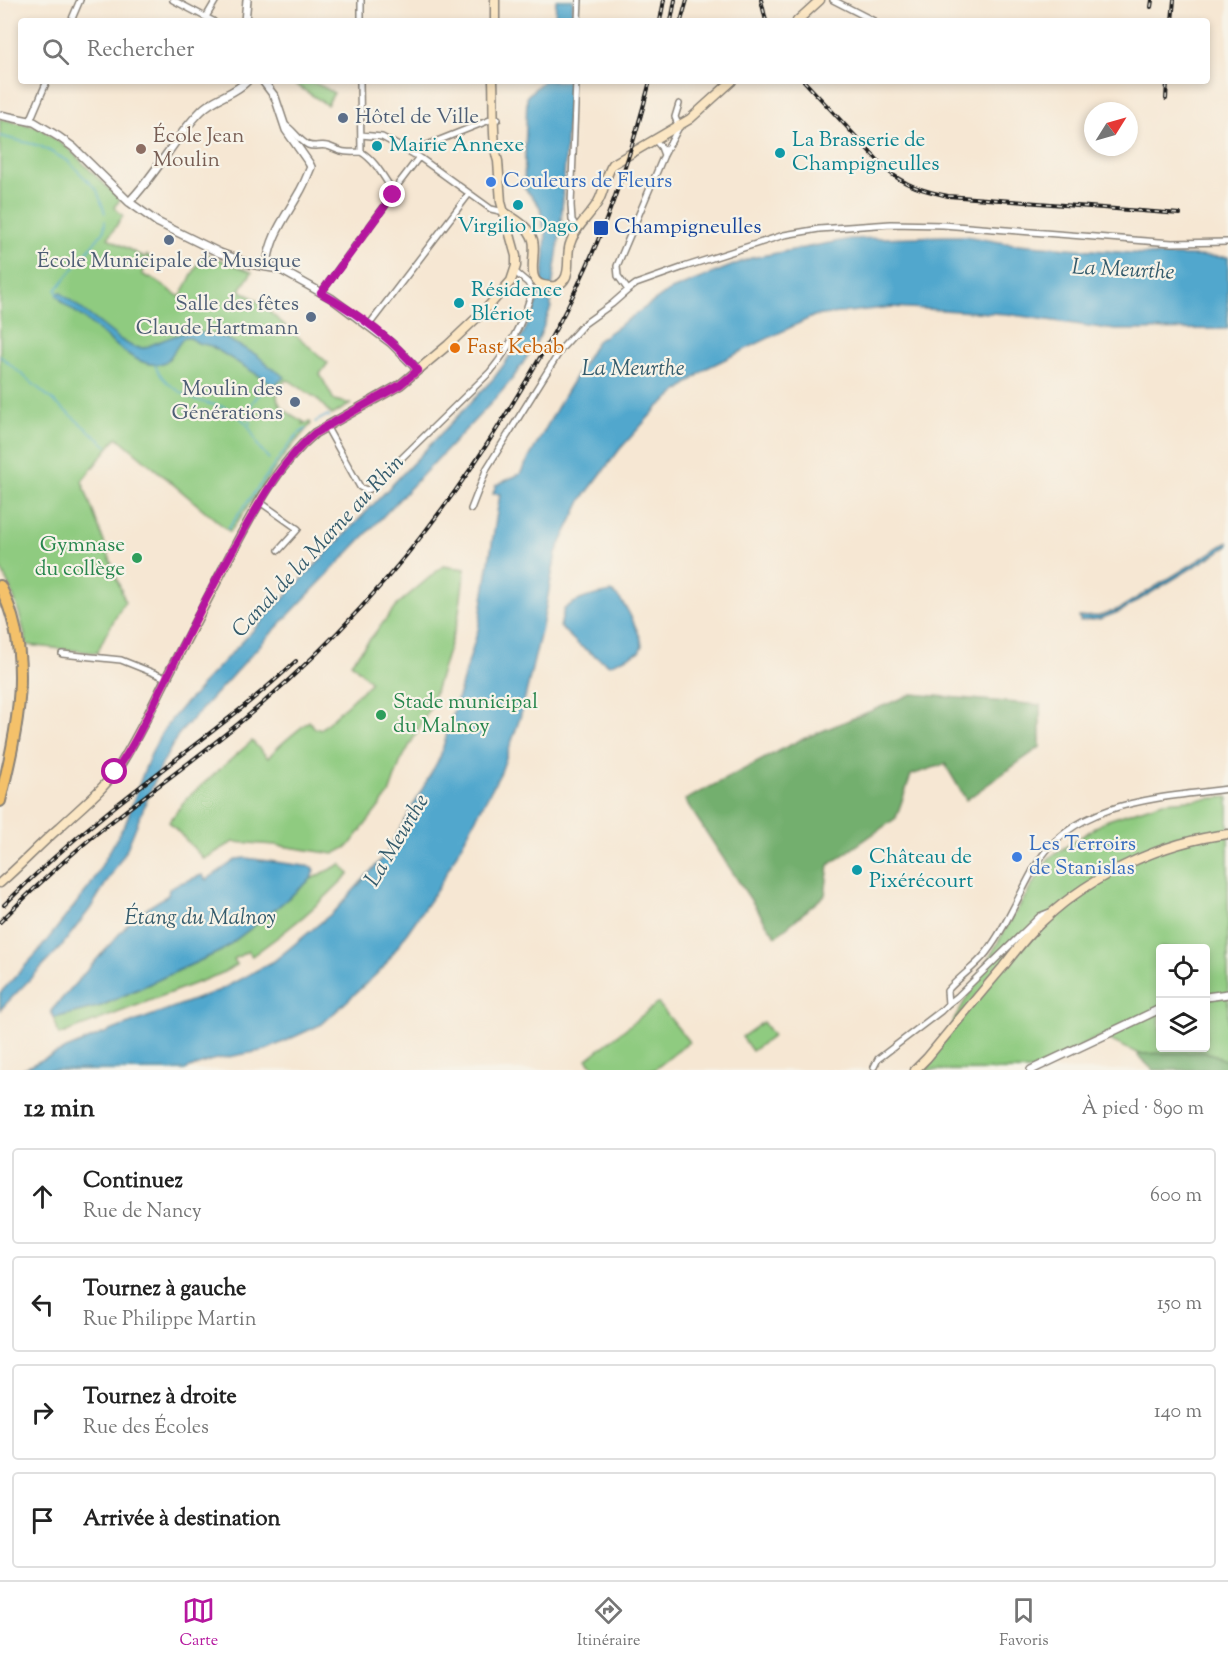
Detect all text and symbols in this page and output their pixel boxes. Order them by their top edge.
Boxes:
search box [18,18,1210,84]
icon: search [39,35,72,68]
text: Rechercher [87,35,194,67]
north arrow [1084,102,1138,156]
place label: Hôtel de Ville [355,103,479,133]
marker: Hôtel de Ville [336,111,350,125]
place label: École Jean Moulin [153,122,244,176]
place label: La Brasserie de Champigneulles [792,126,940,180]
place label: Mairie Annexe [389,131,524,161]
marker: Mairie Annexe [370,139,384,153]
marker: École Jean Moulin [134,142,148,156]
marker: La Brasserie de Champigneulles [773,146,787,160]
place label: Couleurs de Fleurs [503,167,672,197]
marker: Couleurs de Fleurs [484,175,498,189]
route end [379,181,405,207]
marker: Virgilio Dago [511,198,525,212]
place label: Virgilio Dago [458,212,578,242]
place label: Champigneulles [614,213,762,243]
marker: Champigneulles [592,219,610,237]
marker: École Municipale de Musique [162,233,176,247]
place label: École Municipale de Musique [37,247,301,277]
water label: La Meurthe [1071,252,1175,290]
place label: Résidence Blériot [471,276,562,330]
place label: Salle des fêtes Claude Hartmann [136,290,299,344]
marker: Résidence Blériot [452,296,466,310]
marker: Salle des fêtes Claude Hartmann [304,310,318,324]
place label: Fast Kebab [467,333,564,363]
marker: Fast Kebab [448,341,462,355]
water label: La Meurthe [582,354,685,386]
place label: Moulin des Générations [172,375,283,429]
marker: Moulin des Générations [288,395,302,409]
water label: Canal de la Marne au Rhin [225,448,413,646]
place label: Gymnase du collège [35,531,125,585]
marker: Gymnase du collège [130,551,144,565]
place label: Stade municipal du Malnoy [393,688,538,742]
marker: Stade municipal du Malnoy [374,708,388,722]
route start [101,758,127,784]
water label: La Meurthe [358,788,438,893]
place label: Les Terroirs de Stanislas [1029,830,1136,884]
place label: Château de Pixérécourt [869,843,973,897]
marker: Les Terroirs de Stanislas [1010,850,1024,864]
marker: Château de Pixérécourt [850,863,864,877]
water label: Étang du Malnoy [124,902,276,935]
map controls [1156,944,1210,1052]
button: locate [1156,944,1210,998]
button: layers [1156,998,1210,1052]
text: 12 min [24,1091,95,1128]
text: À pied · 890 m [1082,1095,1204,1124]
text: Continuez [83,1166,183,1198]
icon: ahead [26,1180,59,1213]
text: 600 m [1150,1182,1202,1211]
text: Rue de Nancy [83,1198,202,1227]
text: Tournez à gauche [83,1274,246,1306]
icon: left [26,1288,59,1321]
text: 150 m [1157,1290,1202,1319]
text: Rue Philippe Martin [83,1306,256,1335]
text: Tournez à droite [83,1382,237,1414]
icon: right [26,1396,59,1429]
text: 140 m [1154,1398,1202,1427]
text: Rue des Écoles [83,1414,209,1443]
icon: arrive [26,1504,59,1537]
text: Arrivée à destination [83,1504,280,1536]
tab: Carte [179,1594,218,1653]
tab: Itinéraire [577,1594,640,1653]
tab: Favoris [999,1594,1049,1653]

